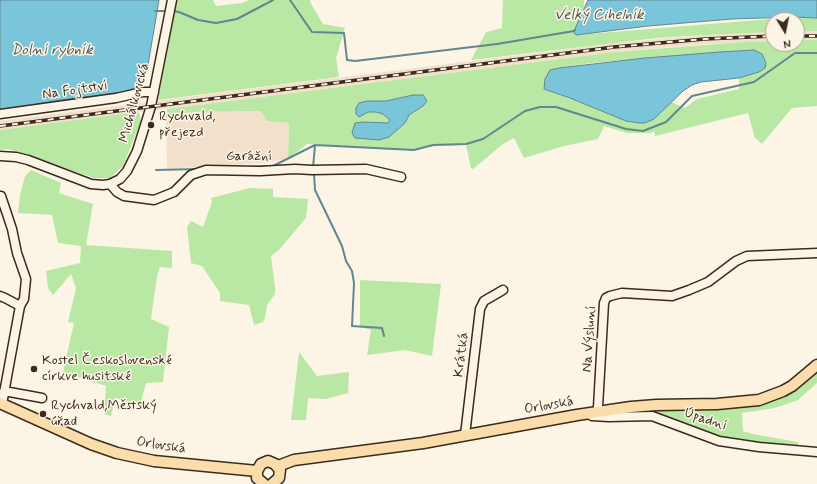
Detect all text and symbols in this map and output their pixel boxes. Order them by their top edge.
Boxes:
water label: Velký Cihelník [554,7,644,25]
north arrow [765,12,805,52]
text: N [782,35,792,50]
water label: Dolní rybník [11,42,93,60]
street label: Michálkovická [116,61,154,145]
street label: Na Fojtství [41,78,109,104]
place label: Rychvald, přejezd [159,109,215,142]
marker: Rychvald, přejezd [146,120,156,130]
street label: Garážní [226,149,272,165]
street label: Na Výsluní [579,305,601,373]
street label: Krátká [451,332,473,378]
place label: Kostel Československé církve husitské [42,353,172,386]
marker: Kostel Československé církve husitské [29,364,39,374]
street label: Orlovská [523,393,575,419]
place label: Rychvald,Městský úřad [51,398,157,430]
street label: Úpadní [681,405,729,435]
marker: Rychvald,Městský úřad [38,409,48,419]
street label: Orlovská [135,434,187,458]

